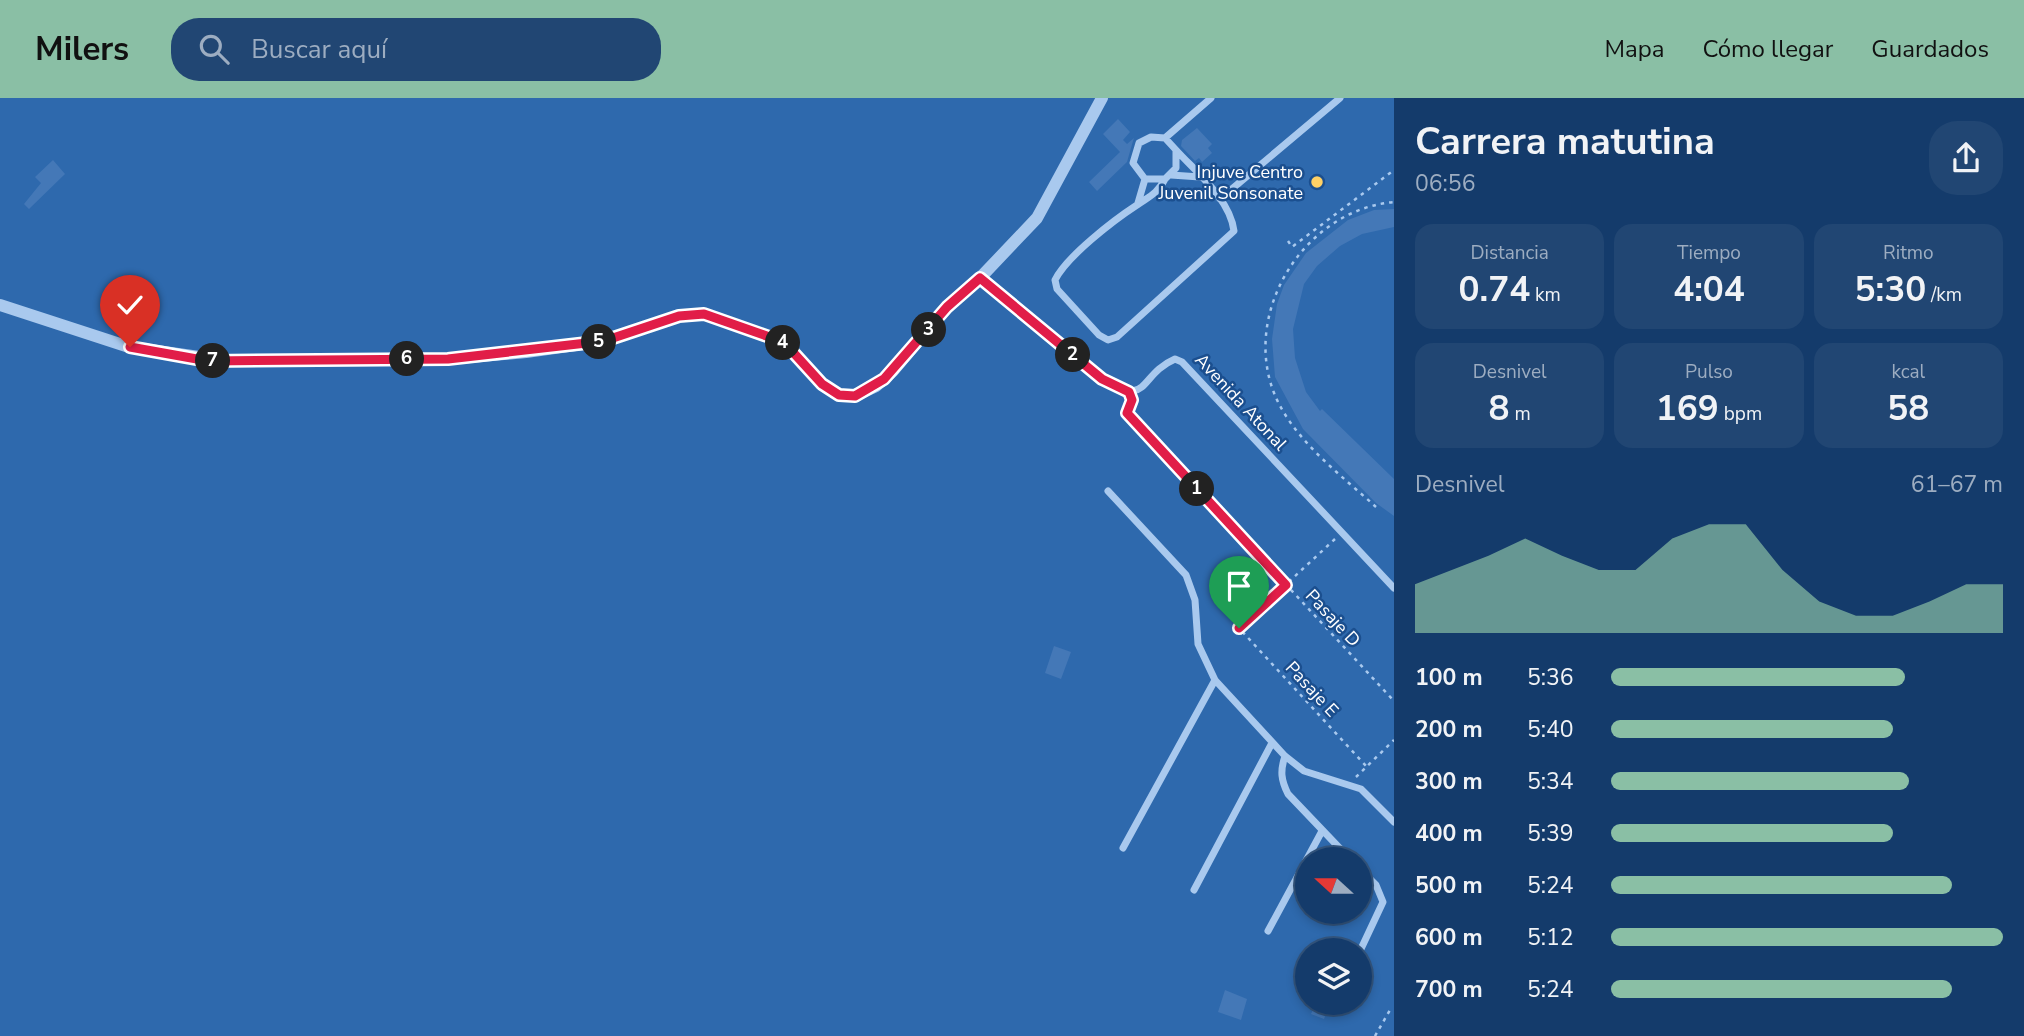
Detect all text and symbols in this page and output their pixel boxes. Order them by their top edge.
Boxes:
search box [171,18,661,81]
text: Milers [35,27,129,72]
icon: search [195,30,233,68]
text: Buscar aquí [251,32,387,67]
text: Mapa [1604,33,1664,65]
text: Cómo llegar [1702,33,1833,65]
text: Guardados [1871,33,1989,65]
text: Carrera matutina [1415,116,1715,167]
button: share [1929,121,2003,195]
place label: Injuve Centro Juvenil Sonsonate [1157,160,1303,205]
text: 06:56 [1415,168,1475,199]
marker: Injuve Centro Juvenil Sonsonate [1309,174,1325,190]
text: Distancia [1470,240,1549,266]
text: Tiempo [1677,240,1741,266]
text: Ritmo [1883,240,1934,266]
text: 0.74 [1458,266,1530,313]
text: 4:04 [1673,266,1745,313]
text: 5:30 [1854,266,1926,313]
pin [100,275,160,347]
text: km [1530,282,1561,308]
text: /km [1926,282,1962,308]
icon: check [111,286,149,324]
pin: 3 [912,313,946,348]
text: 3 [923,316,934,342]
pin: 5 [582,324,616,360]
pin: 4 [766,326,800,360]
text: 5 [593,328,604,354]
text: 4 [777,329,788,355]
pin: 2 [1056,338,1090,372]
text: 2 [1067,341,1078,367]
pin: 6 [390,342,424,376]
pin: 7 [196,344,230,378]
text: 6 [401,345,412,371]
text: 7 [207,347,218,373]
street label: Avenida Atonal [1190,348,1293,456]
text: Desnivel [1473,359,1547,385]
text: Pulso [1685,359,1733,385]
text: kcal [1891,359,1925,385]
text: 8 [1489,385,1510,432]
text: 169 [1656,385,1719,432]
text: 58 [1887,385,1929,432]
text: m [1510,401,1531,427]
text: bpm [1719,401,1762,427]
text: Desnivel [1415,469,1505,500]
text: 61–67 m [1911,469,2003,500]
pin: 1 [1180,472,1214,506]
text: 1 [1191,475,1202,501]
pin [1209,556,1269,628]
icon: arrive [1220,567,1258,605]
street label: Pasaje D [1300,584,1366,652]
street label: Pasaje E [1280,656,1344,722]
text: 100 m [1415,662,1483,693]
text: 5:36 [1527,662,1574,693]
text: 200 m [1415,714,1483,745]
text: 5:40 [1527,714,1574,745]
text: 300 m [1415,766,1483,797]
text: 5:34 [1527,766,1574,797]
text: 400 m [1415,818,1483,849]
text: 5:39 [1527,818,1574,849]
north arrow [1295,847,1372,924]
map controls [1295,847,1372,1015]
text: 500 m [1415,870,1483,901]
text: 5:24 [1527,870,1574,901]
text: 600 m [1415,922,1483,953]
text: 5:12 [1527,922,1574,953]
button: layers [1295,938,1372,1015]
text: 700 m [1415,974,1483,1005]
text: 5:24 [1527,974,1574,1005]

